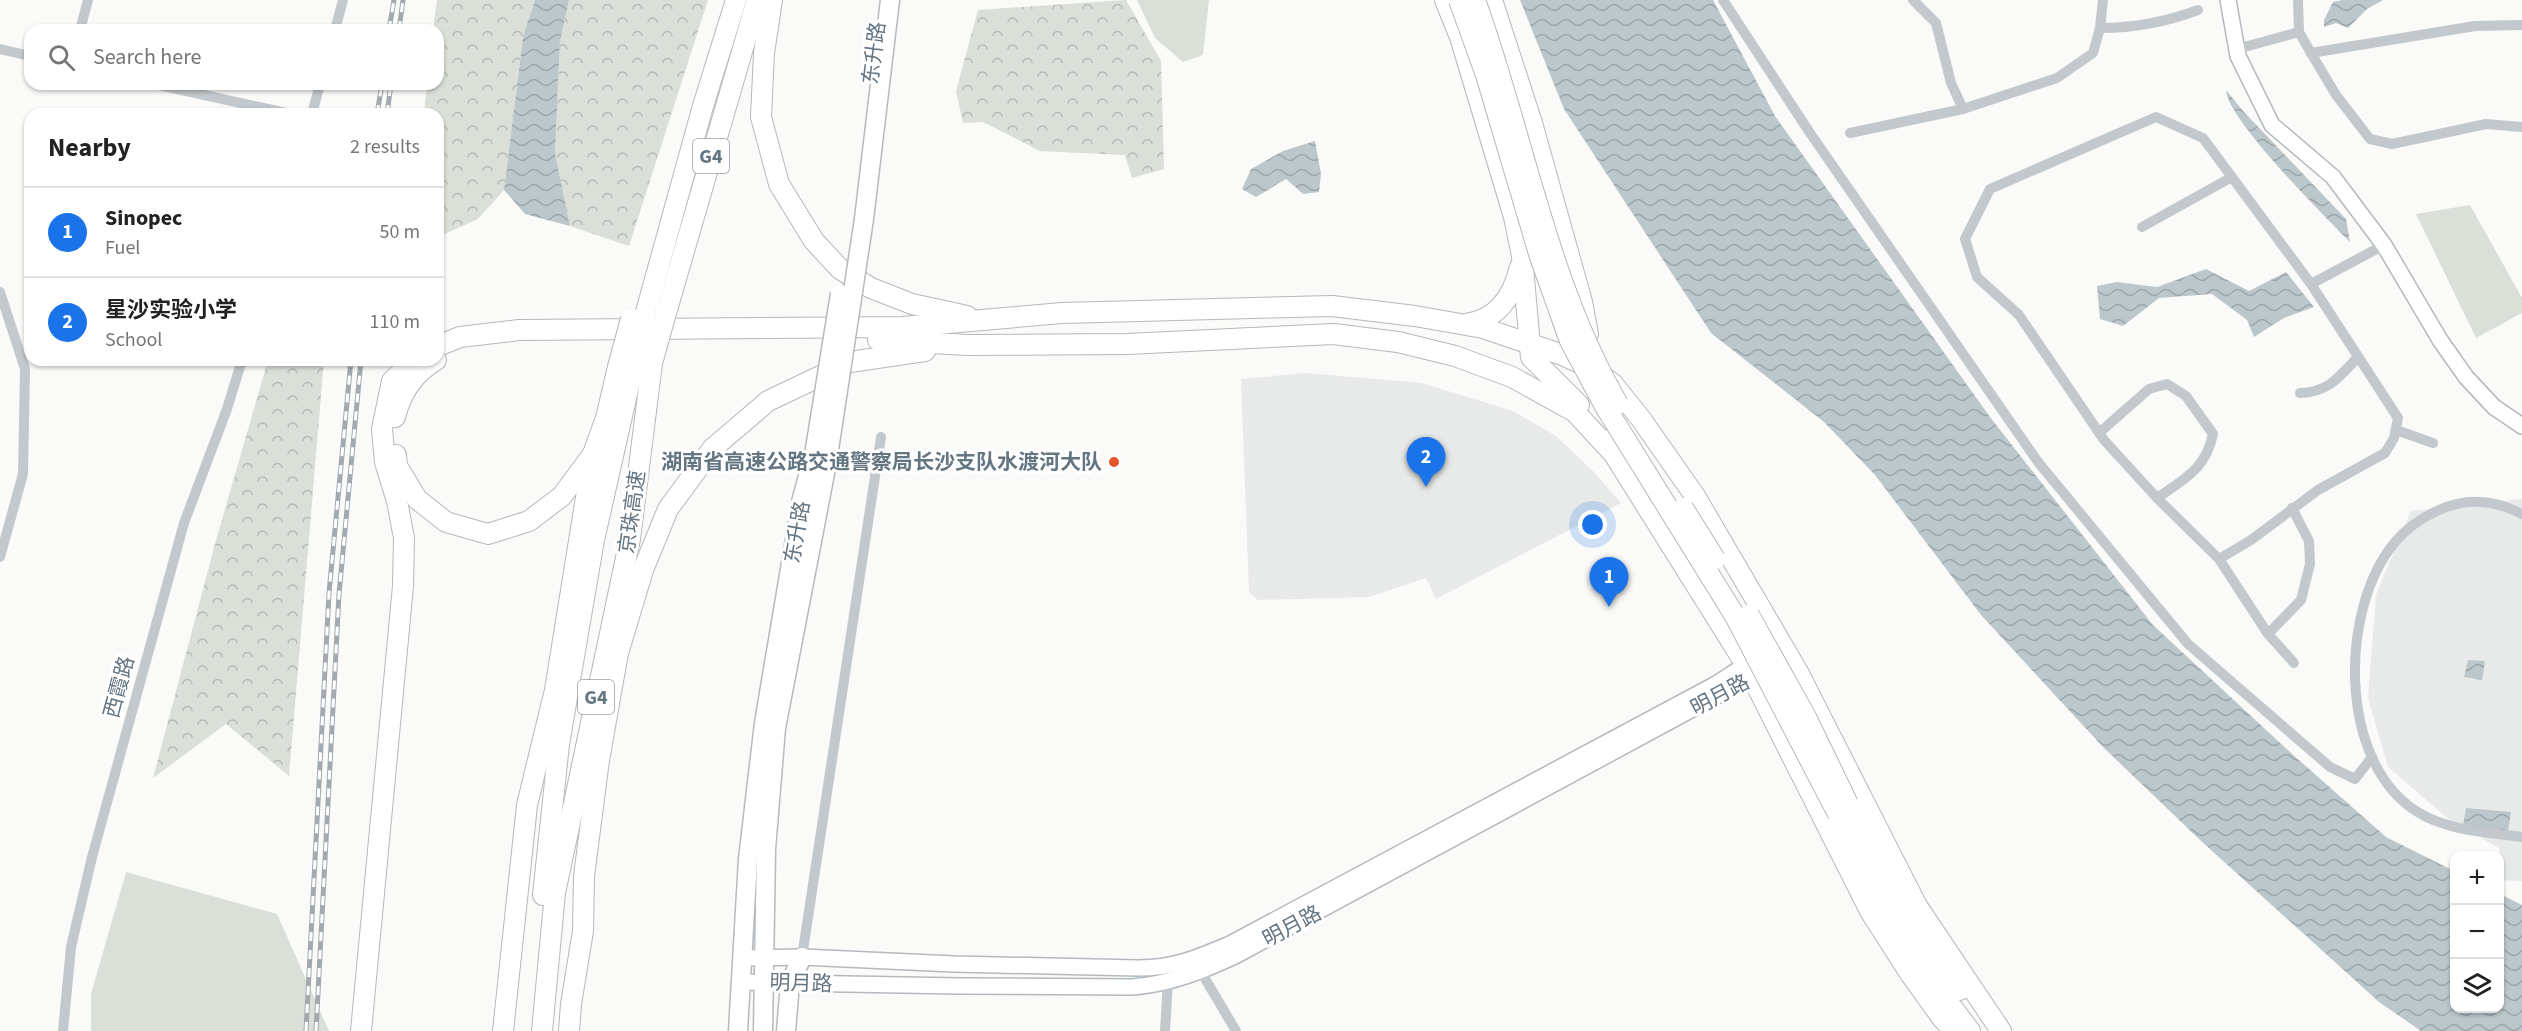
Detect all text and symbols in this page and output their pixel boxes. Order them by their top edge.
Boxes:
street label: 东升路 [855,20,893,86]
search box [24,24,444,90]
icon: search [45,41,78,74]
text: Search here [93,41,201,73]
text: Nearby [48,129,131,166]
text: 2 results [350,133,420,161]
road number: G4 [693,139,729,173]
text: Sinopec [105,202,182,234]
text: 1 [62,218,73,246]
text: 50 m [380,218,420,246]
text: Fuel [105,234,140,262]
text: 星沙实验小学 [105,294,237,326]
text: 2 [62,308,73,336]
text: 110 m [370,308,420,336]
text: School [105,326,162,354]
pin: 2 [1406,438,1446,487]
place label: 湖南省高速公路交通警察局长沙支队水渡河大队 [661,447,1102,477]
marker: 湖南省高速公路交通警察局长沙支队水渡河大队 [1107,455,1121,469]
street label: 京珠高速 [611,468,653,556]
street label: 东升路 [777,498,817,566]
your location [1578,510,1607,539]
pin: 1 [1590,558,1628,607]
street label: 西霞路 [96,653,142,721]
street label: 明月路 [1685,667,1755,723]
road number: G4 [578,680,614,714]
map controls [2450,851,2504,1013]
button: + [2450,851,2504,905]
street label: 明月路 [1257,898,1327,954]
button: − [2450,905,2504,959]
button: layers [2450,959,2504,1013]
street label: 明月路 [769,967,833,999]

